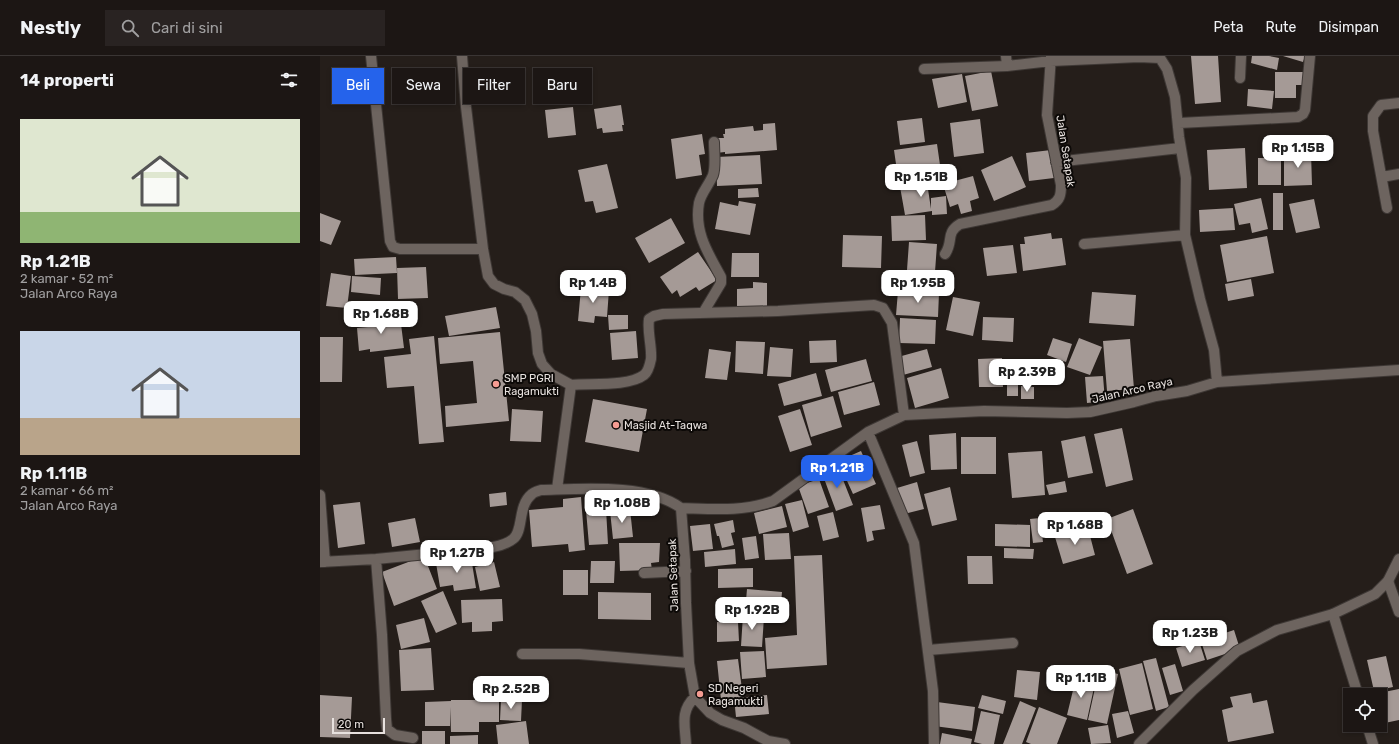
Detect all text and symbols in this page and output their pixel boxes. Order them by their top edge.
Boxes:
search box [105,10,385,46]
text: Nestly [20,16,81,39]
icon: search [119,17,141,39]
text: Cari di sini [151,19,223,37]
text: Peta [1214,19,1244,36]
text: Rute [1266,19,1296,36]
text: Disimpan [1318,19,1379,36]
chip: Beli [332,68,384,104]
chip: Sewa [392,68,455,104]
chip: Filter [463,68,525,104]
chip: Baru [533,68,592,104]
icon: filters [278,69,300,91]
text: 14 properti [20,70,114,90]
street label: Jalan Setapak [1053,114,1078,188]
pin: Rp 1.15B [1257,135,1339,169]
text: Rp 1.15B [1271,140,1325,155]
icon: home [124,145,196,217]
pin: Rp 1.51B [880,164,962,198]
text: Rp 1.51B [894,169,948,184]
text: Rp 1.21B [20,251,91,271]
pin: Rp 1.4B [556,270,630,304]
pin: Rp 1.95B [877,270,959,304]
text: 2 kamar · 52 m² [20,271,113,286]
text: Rp 1.4B [569,275,617,290]
text: Rp 1.95B [890,275,946,290]
text: Jalan Arco Raya [20,286,117,301]
pin: Rp 1.68B [340,301,422,335]
text: Rp 1.68B [353,306,409,321]
icon: home [124,357,196,429]
pin: Rp 2.39B [986,359,1068,393]
text: Rp 2.39B [998,364,1056,379]
place label: SMP PGRI Ragamukti [504,372,559,398]
street label: Jalan Arco Raya [1090,375,1174,406]
marker: SMP PGRI Ragamukti [491,379,501,389]
place label: Masjid At-Taqwa [624,419,707,432]
marker: Masjid At-Taqwa [611,420,621,430]
pin: Rp 1.21B [796,455,878,489]
text: Rp 1.21B [810,460,864,475]
text: Rp 1.11B [20,463,87,483]
text: 2 kamar · 66 m² [20,483,113,498]
pin: Rp 1.08B [581,490,663,524]
text: Rp 1.08B [594,495,650,510]
text: Jalan Arco Raya [20,498,117,513]
pin: Rp 1.68B [1034,512,1116,546]
text: Rp 1.68B [1047,517,1103,532]
street label: Jalan Setapak [666,538,681,612]
pin: Rp 1.27B [416,540,498,574]
text: Rp 1.27B [429,545,485,560]
pin: Rp 1.92B [711,597,793,631]
text: Rp 1.92B [724,602,780,617]
pin: Rp 1.23B [1149,620,1231,654]
text: Rp 1.23B [1162,625,1218,640]
pin: Rp 1.11B [1040,665,1122,699]
text: Rp 1.11B [1055,670,1107,685]
pin: Rp 2.52B [470,676,552,710]
text: Rp 2.52B [482,681,540,696]
place label: SD Negeri Ragamukti [708,682,763,708]
map controls [1343,688,1387,732]
button: locate [1343,688,1387,732]
marker: SD Negeri Ragamukti [695,689,705,699]
scale bar [332,716,385,735]
text: 20 m [338,718,364,731]

